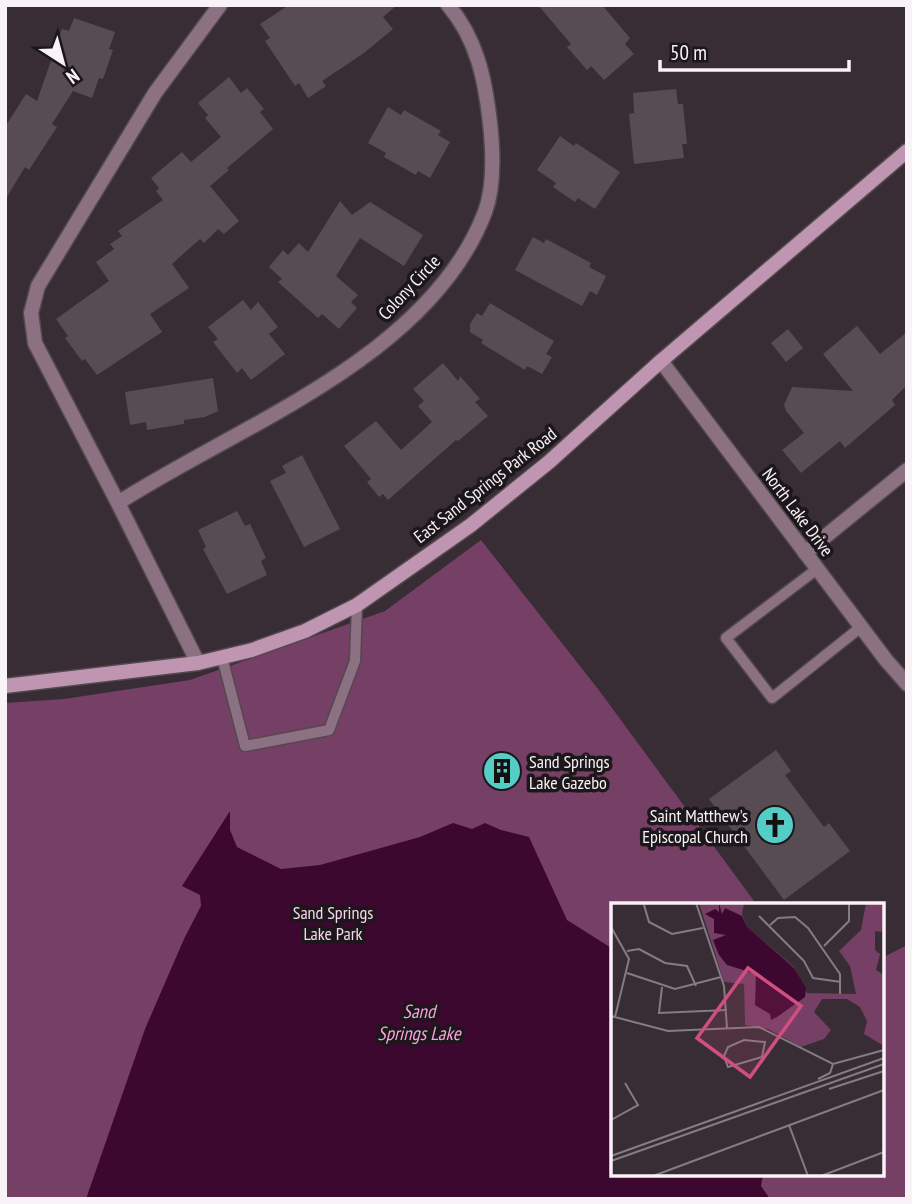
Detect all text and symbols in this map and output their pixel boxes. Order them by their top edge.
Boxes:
north arrow [28,28,98,98]
scale bar [660,28,849,72]
text: 50 m [670,39,707,66]
text: N [62,64,84,89]
street label: Colony Circle [373,250,445,324]
street label: East Sand Springs Park Road [409,422,561,548]
street label: North Lake Drive [757,463,839,561]
building icon: Sand Springs Lake Gazebo [481,750,523,792]
place label: Sand Springs Lake Gazebo [529,750,610,794]
place label: Saint Matthew's Episcopal Church [642,804,748,848]
church icon: Saint Matthew's Episcopal Church [754,804,796,846]
park label: Sand Springs Lake Park [293,901,373,945]
inset map [611,903,884,1176]
water label: Sand Springs Lake [378,999,462,1045]

